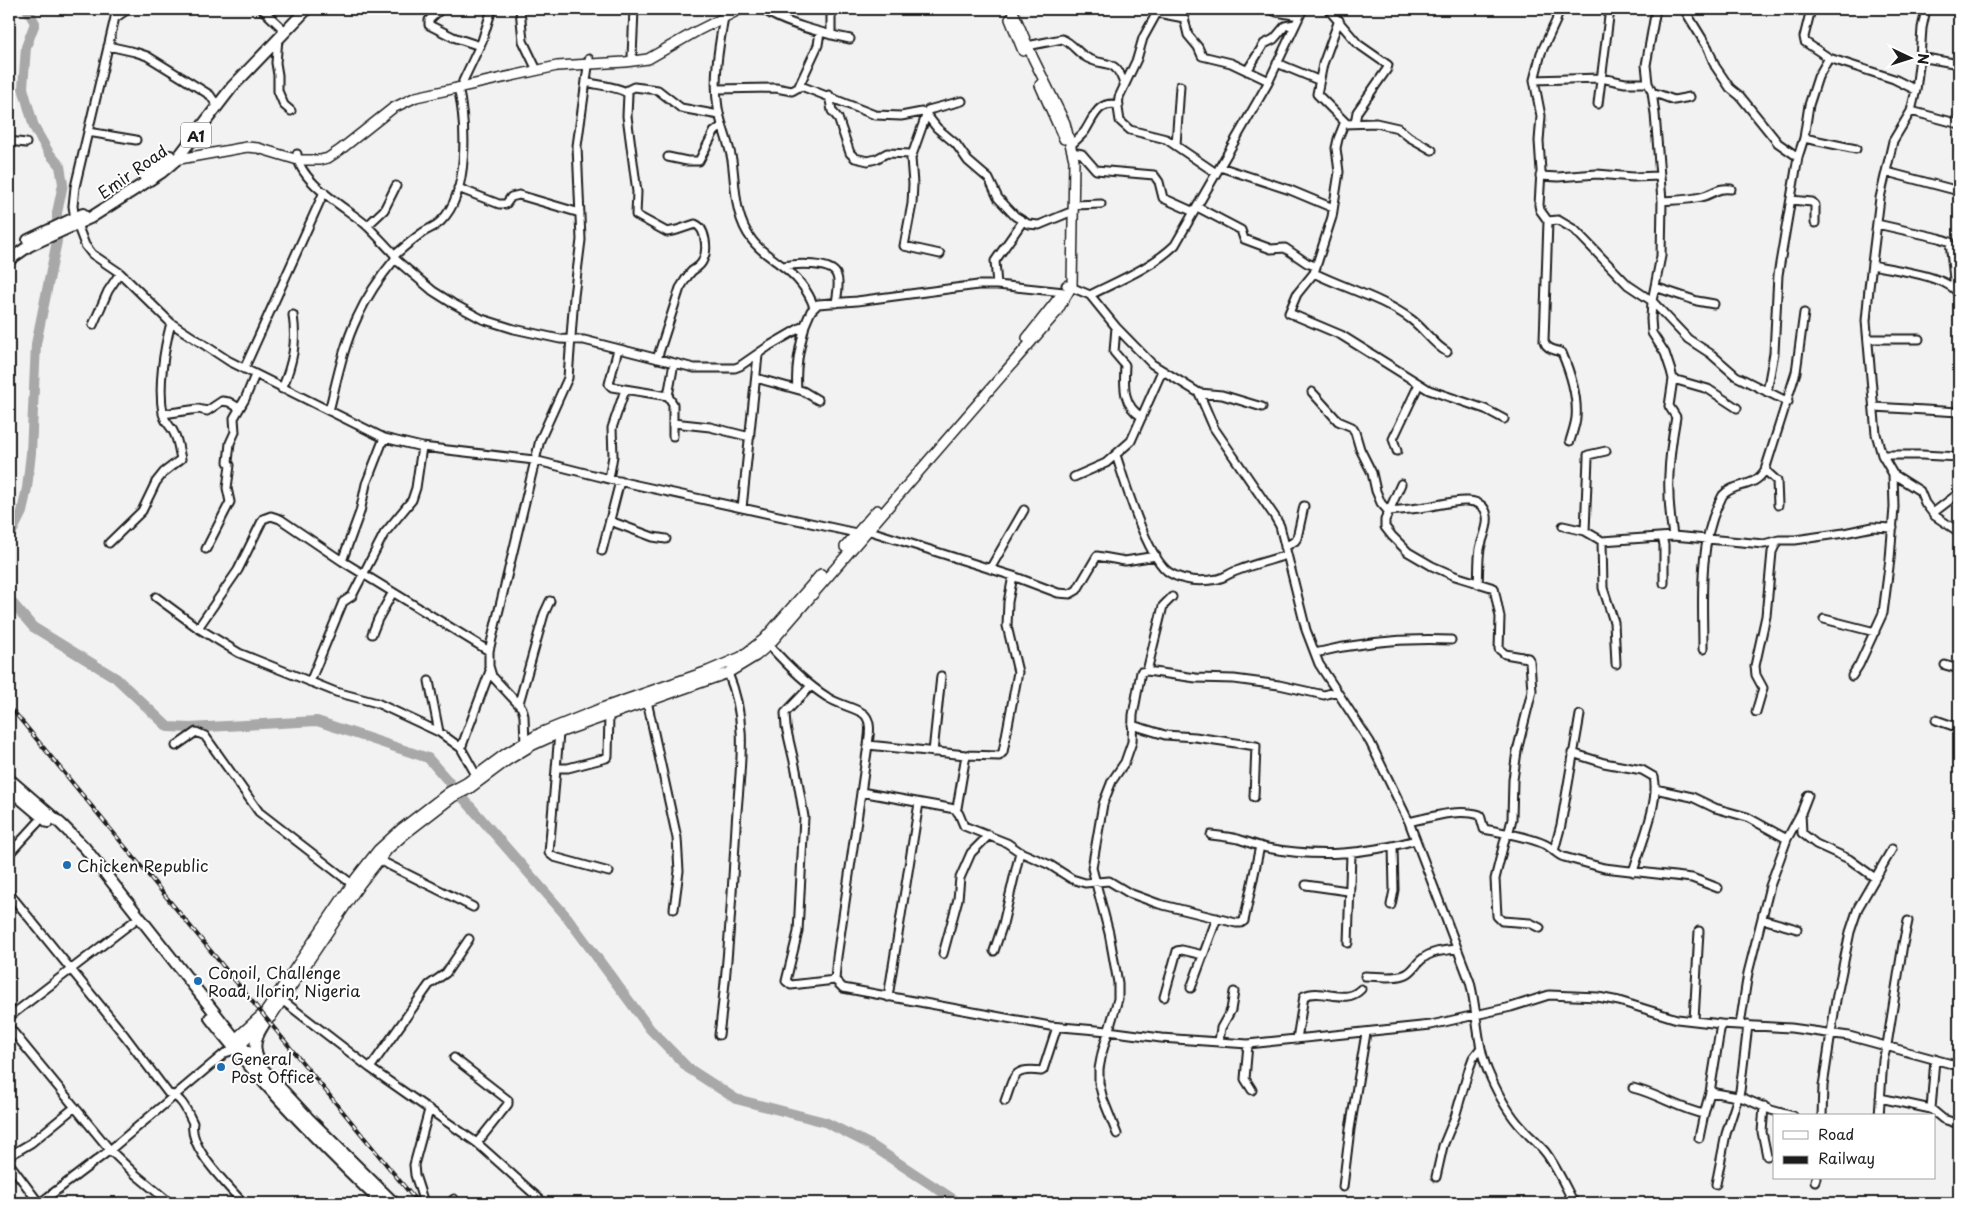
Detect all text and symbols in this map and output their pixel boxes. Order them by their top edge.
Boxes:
north arrow [1886,32,1936,82]
text: N [1913,53,1934,65]
road number: A1 [181,122,211,148]
street label: Emir Road [92,138,172,204]
place label: Chicken Republic [77,853,208,877]
marker: Chicken Republic [61,859,73,871]
place label: Conoil, Challenge Road, Ilorin, Nigeria [208,960,360,1002]
marker: Conoil, Challenge Road, Ilorin, Nigeria [192,975,204,987]
place label: General Post Office [231,1046,315,1088]
marker: General Post Office [215,1061,227,1073]
legend [1773,1114,1936,1180]
text: Road [1818,1122,1854,1145]
text: Railway [1818,1146,1875,1169]

